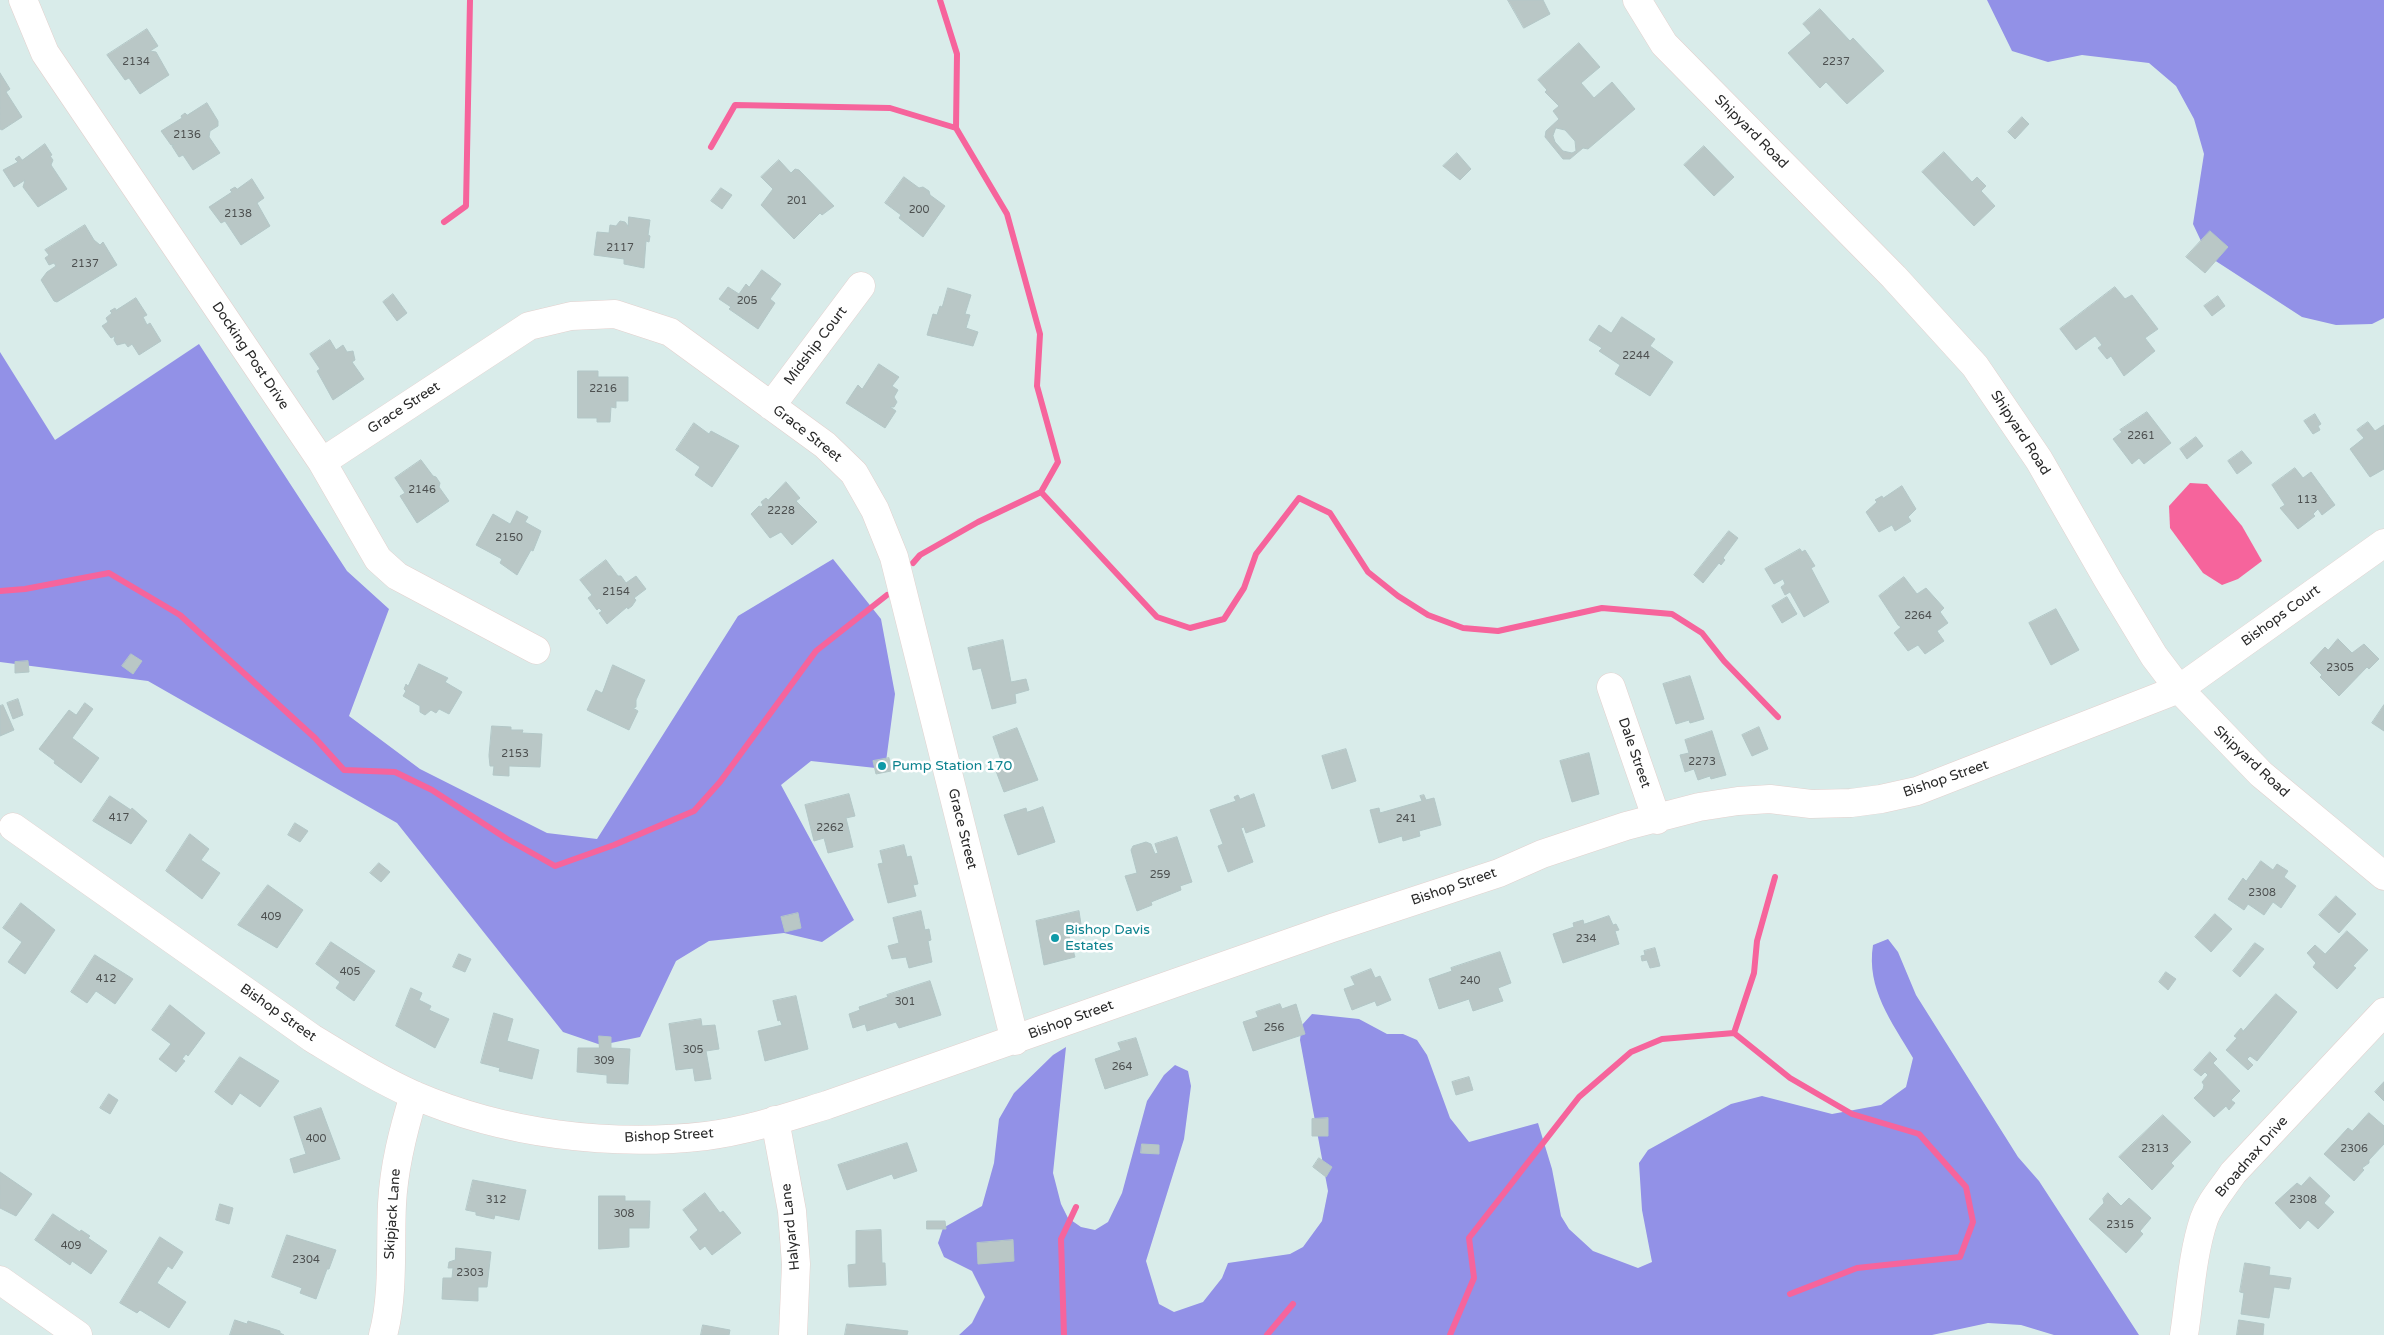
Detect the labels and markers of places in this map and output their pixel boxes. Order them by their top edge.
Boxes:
place label: Pump Station 170 [892,758,1012,774]
marker: Pump Station 170 [876,760,888,772]
place label: Bishop Davis Estates [1065,922,1150,954]
marker: Bishop Davis Estates [1049,932,1061,944]

